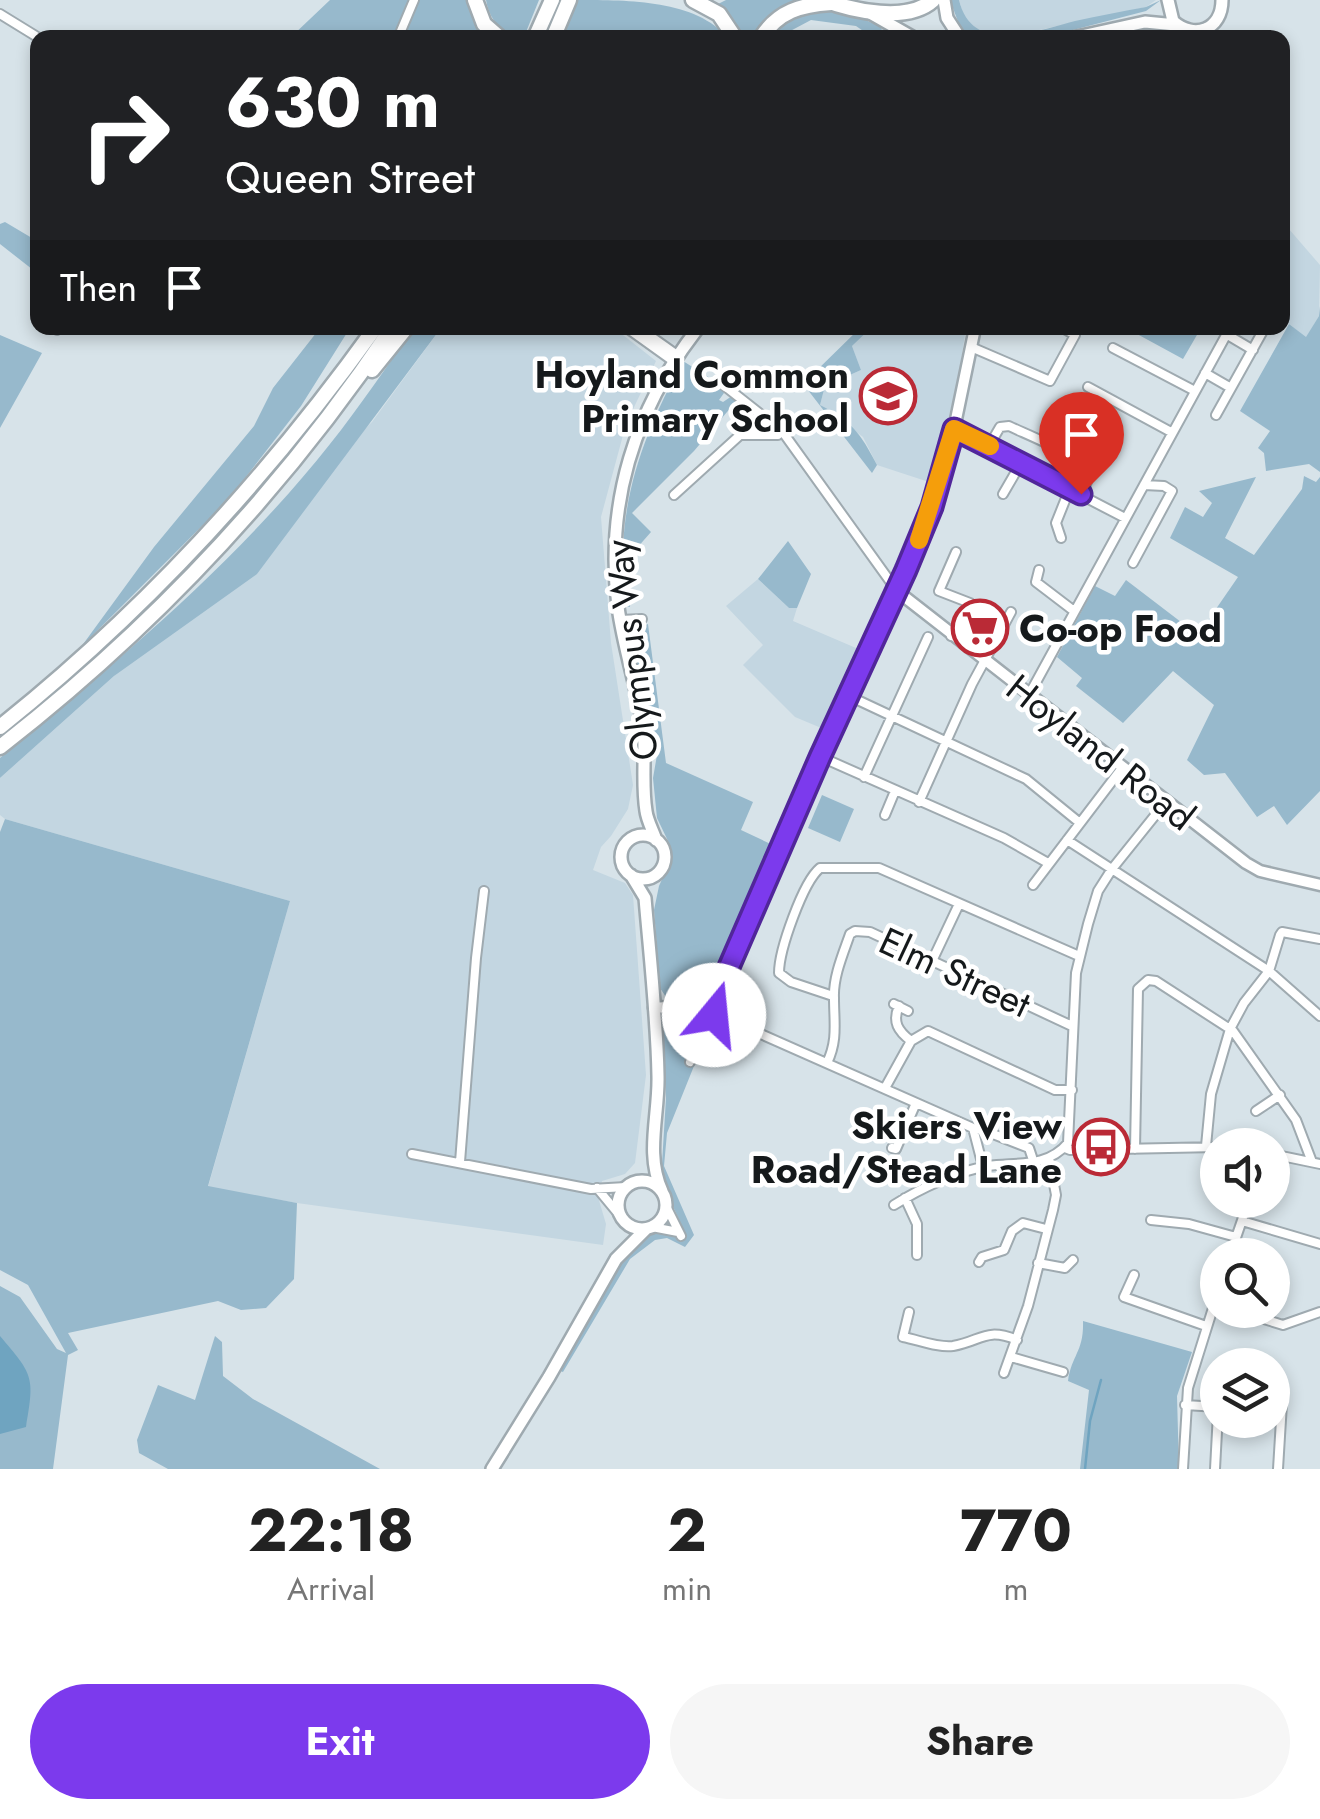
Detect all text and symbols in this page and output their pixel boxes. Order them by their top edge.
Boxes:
text: 630 m [225,52,440,153]
icon: right [60,70,190,200]
text: Queen Street [225,145,475,210]
text: Then [60,260,137,315]
icon: arrive [157,260,212,315]
place label: Hoyland Common Primary School [534,347,849,446]
school or university icon: Hoyland Common Primary School [858,366,918,426]
pin [1039,392,1124,495]
icon: arrive [1054,407,1109,462]
street label: Olympus Way [590,536,672,764]
supermarket icon: Co-op Food [950,598,1010,658]
place label: Co-op Food [1019,601,1222,656]
street label: Hoyland Road [995,661,1207,843]
street label: Elm Street [870,913,1040,1031]
position arrow [662,963,766,1067]
place label: Skiers View Road/Stead Lane [751,1098,1063,1197]
bus stop icon: Skiers View Road/Stead Lane [1071,1117,1131,1177]
map controls [1200,1128,1290,1438]
button: sound [1200,1128,1290,1218]
button: search [1200,1238,1290,1328]
button: layers [1200,1348,1290,1438]
text: 22:18 [248,1487,414,1574]
text: 2 [667,1487,707,1574]
text: 770 [960,1487,1072,1574]
text: Arrival [287,1566,375,1612]
text: min [662,1566,712,1612]
text: m [1004,1566,1029,1612]
button: Exit [30,1684,650,1799]
button: Share [670,1684,1290,1799]

